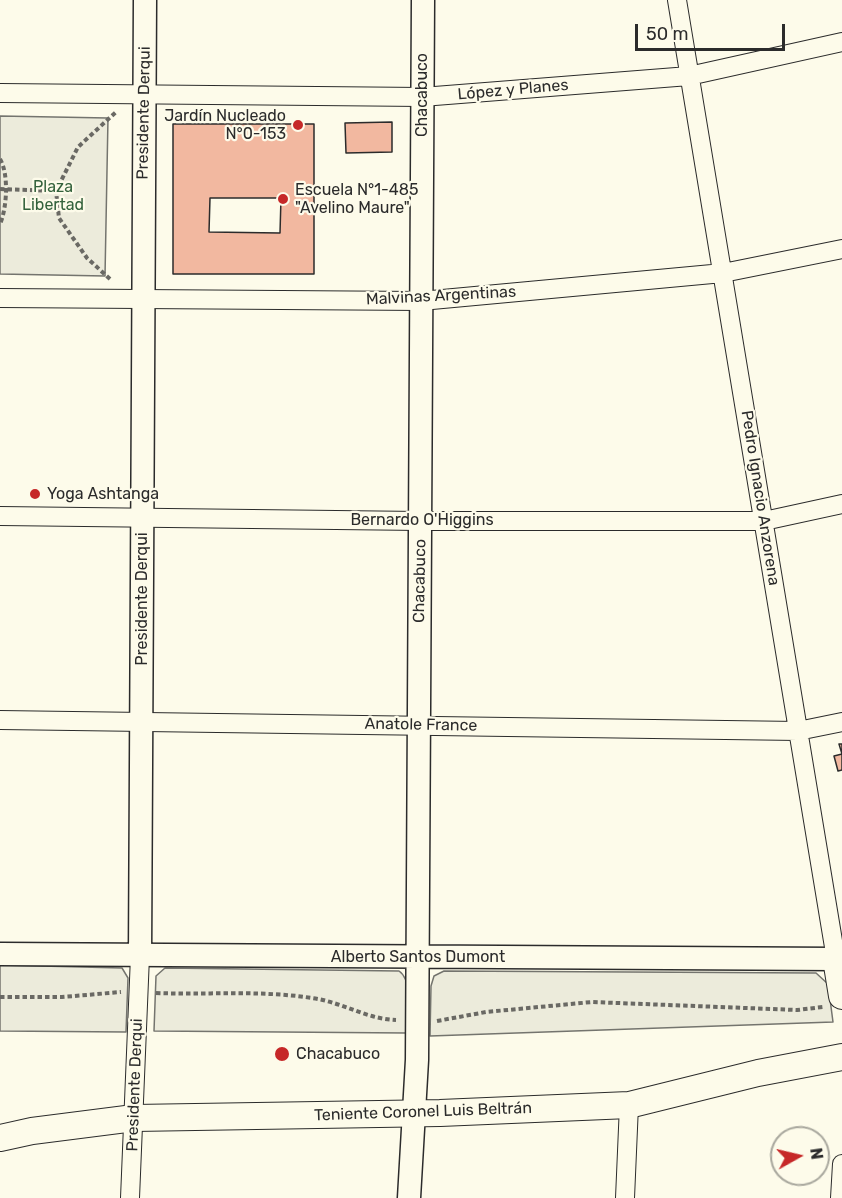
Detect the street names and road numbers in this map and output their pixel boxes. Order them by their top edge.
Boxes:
street label: Presidente Derqui [133,46,155,180]
street label: Chacabuco [412,53,432,137]
street label: López y Planes [457,76,569,104]
street label: Malvinas Argentinas [365,282,517,310]
street label: Pedro Ignacio Anzorena [737,409,783,587]
street label: Bernardo O'Higgins [350,510,494,530]
street label: Presidente Derqui [132,532,152,666]
street label: Chacabuco [410,539,430,623]
street label: Anatole France [364,714,478,736]
street label: Alberto Santos Dumont [331,947,505,967]
street label: Presidente Derqui [123,1018,147,1152]
street label: Teniente Coronel Luis Beltrán [314,1099,532,1125]

